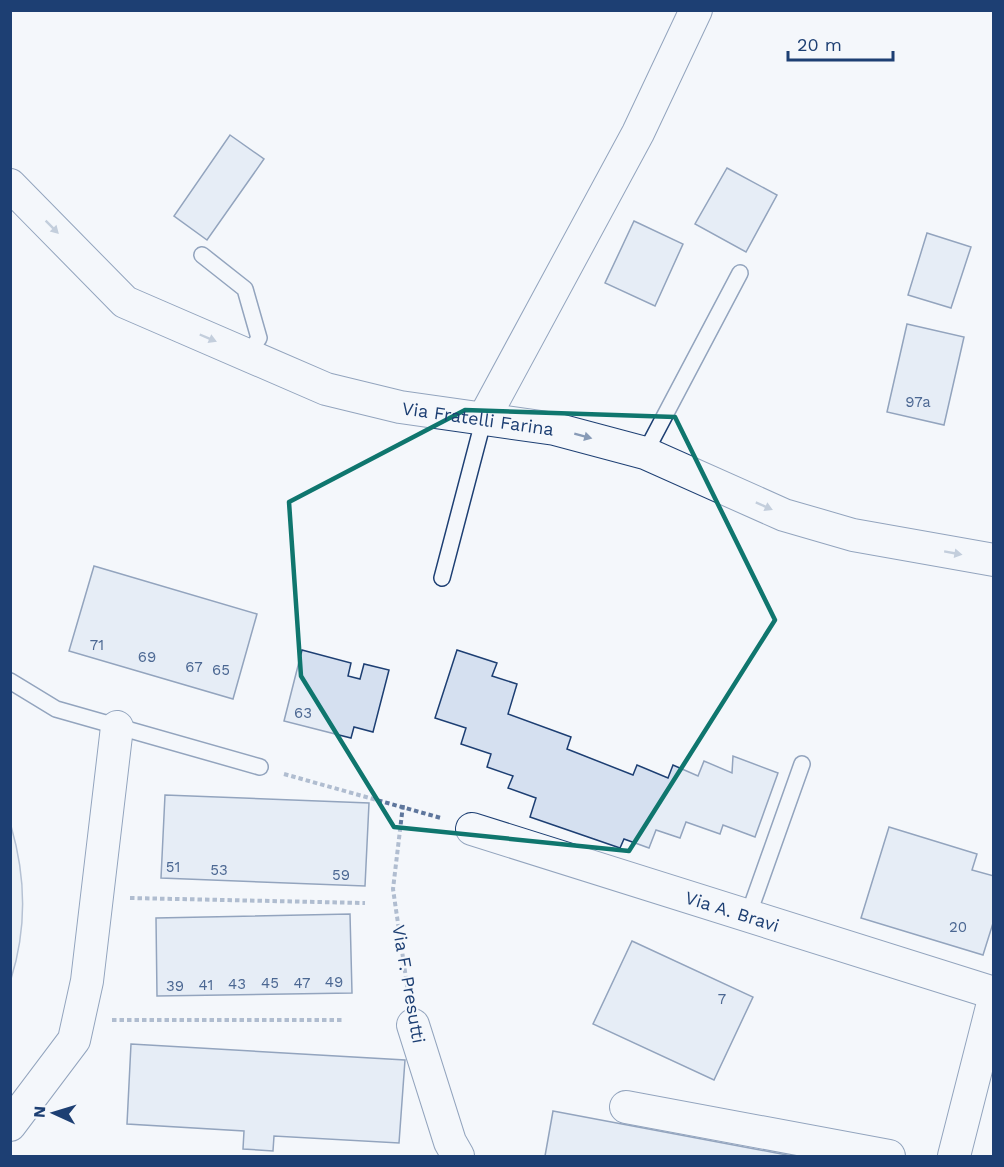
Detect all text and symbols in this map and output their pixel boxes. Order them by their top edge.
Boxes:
scale bar [788,24,893,62]
text: 20 m [797,34,842,55]
one-way arrow [44,219,58,233]
one-way arrow [199,333,216,342]
house number: 97a [905,393,931,411]
street label: Via Fratelli Farina [401,397,555,439]
one-way arrow [574,432,592,441]
one-way arrow [756,501,774,511]
one-way arrow [944,549,963,558]
house number: 71 [90,636,104,654]
house number: 69 [138,648,156,666]
house number: 67 [185,658,203,676]
house number: 65 [212,661,230,679]
house number: 63 [294,704,312,722]
house number: 51 [166,858,180,876]
house number: 53 [210,861,228,879]
house number: 59 [332,866,350,884]
street label: Via A. Bravi [683,886,782,935]
house number: 20 [949,918,967,936]
street label: Via F. Presutti [388,923,430,1045]
house number: 49 [325,973,343,991]
house number: 45 [261,974,279,992]
house number: 47 [294,974,310,992]
house number: 43 [228,975,246,993]
house number: 41 [199,976,213,994]
house number: 39 [166,977,184,995]
house number: 7 [718,990,726,1008]
north arrow [24,1083,84,1143]
text: N [30,1105,49,1119]

